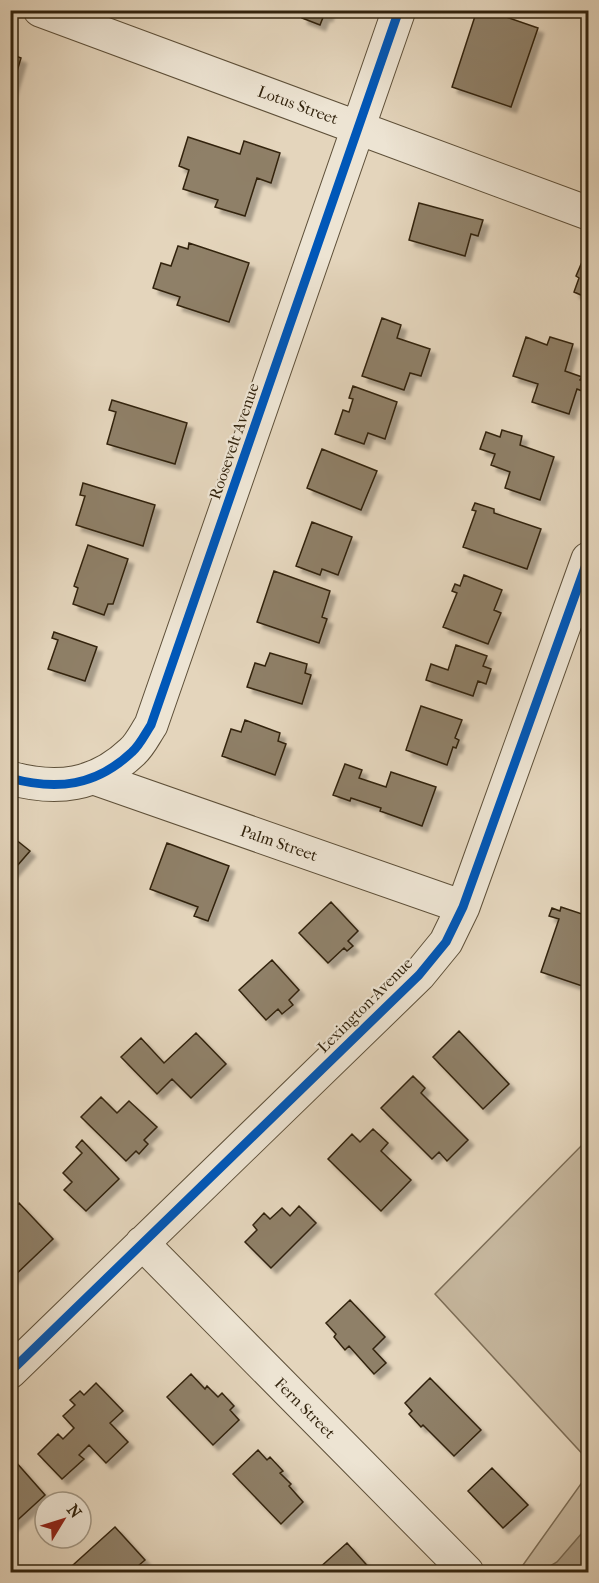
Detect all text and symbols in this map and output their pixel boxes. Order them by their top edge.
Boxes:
street label: Lotus Street [255,82,341,128]
street label: Roosevelt Avenue [205,380,263,502]
street label: Palm Street [238,821,320,865]
street label: Lexington Avenue [313,953,417,1057]
street label: Fern Street [271,1374,340,1443]
north arrow [33,1490,93,1550]
text: N [63,1500,86,1522]

